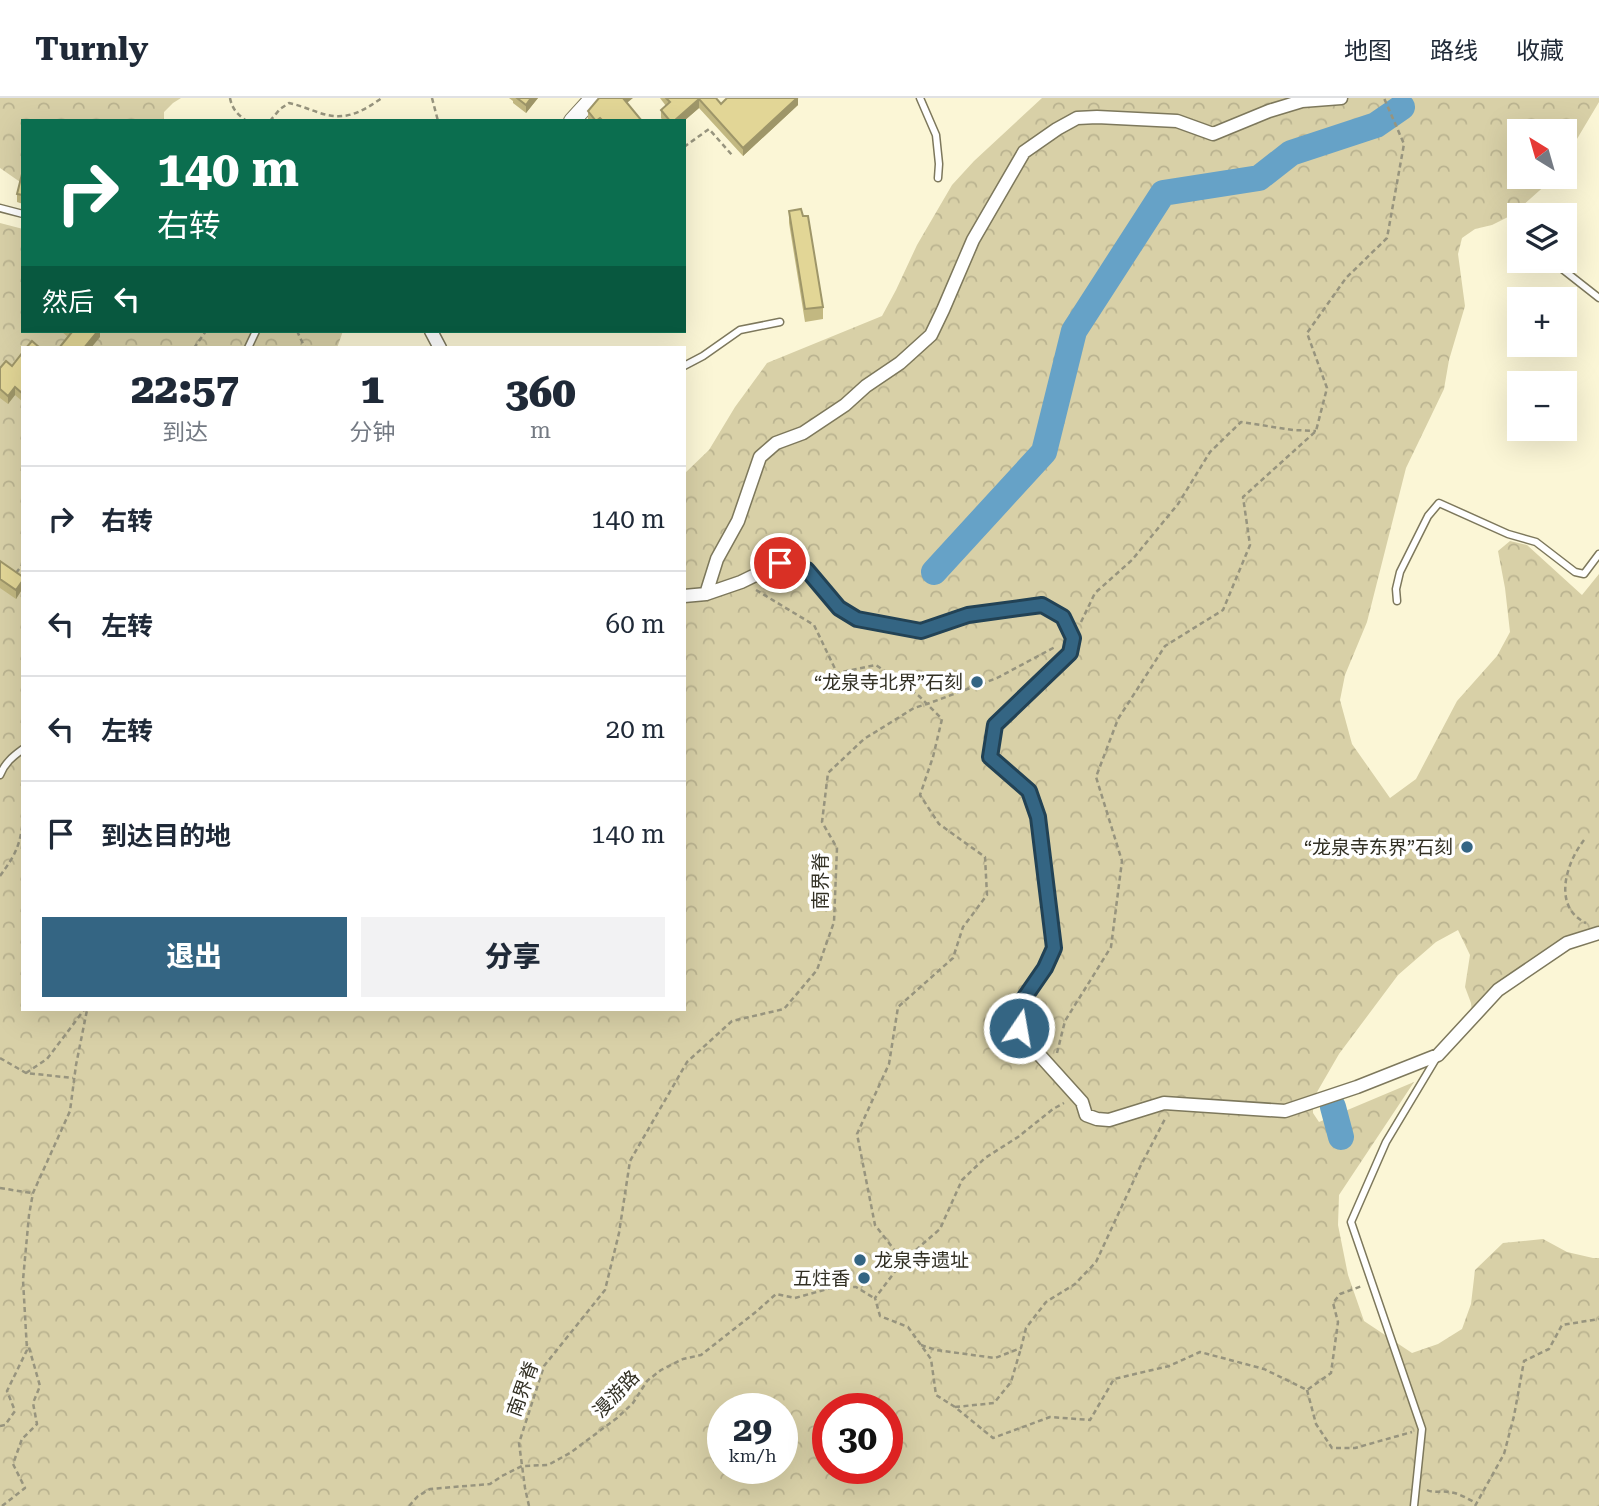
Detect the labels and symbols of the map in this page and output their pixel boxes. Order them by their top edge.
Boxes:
north arrow [1507,119,1577,189]
pin [750,533,810,593]
place label: “龙泉寺北界”石刻 [814,671,963,694]
marker: “龙泉寺北界”石刻 [969,674,985,690]
place label: “龙泉寺东界”石刻 [1304,836,1453,859]
marker: “龙泉寺东界”石刻 [1459,839,1475,855]
street label: 南界脊 [809,852,832,910]
position arrow [982,991,1056,1065]
place label: 龙泉寺遗址 [874,1249,969,1272]
marker: 龙泉寺遗址 [852,1252,868,1268]
place label: 五炷香 [793,1267,850,1290]
marker: 五炷香 [856,1270,872,1286]
street label: 南界脊 [502,1358,544,1420]
street label: 漫游路 [588,1366,644,1422]
speed limit sign: 30 [812,1393,903,1484]

